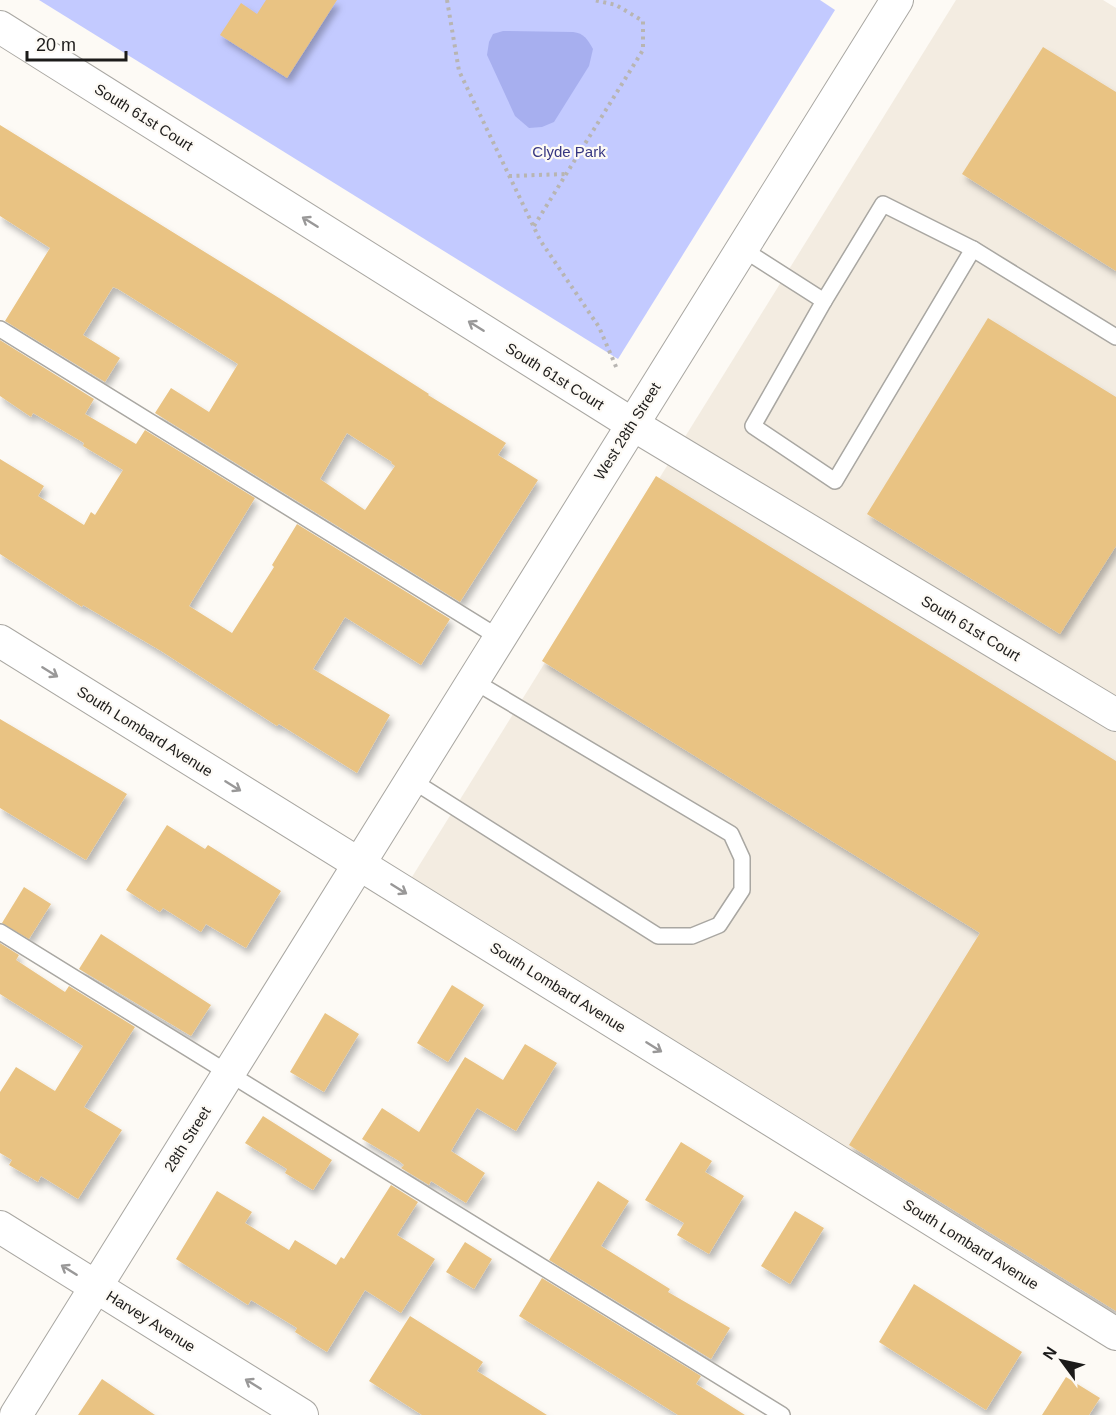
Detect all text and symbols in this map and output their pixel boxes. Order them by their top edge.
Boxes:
scale bar [27,24,126,62]
text: 20 m [36,35,76,55]
street label: South 61st Court [92,80,197,154]
park label: Clyde Park [532,143,606,160]
one-way arrow [302,215,319,228]
one-way arrow [467,319,484,332]
street label: South 61st Court [503,339,608,413]
street label: West 28th Street [590,379,664,483]
street label: South 61st Court [918,592,1024,665]
one-way arrow [41,666,58,678]
street label: South Lombard Avenue [74,682,216,780]
one-way arrow [224,780,241,792]
one-way arrow [390,883,407,895]
street label: South Lombard Avenue [487,938,629,1036]
one-way arrow [645,1041,662,1053]
street label: 28th Street [160,1103,214,1175]
street label: South Lombard Avenue [900,1195,1042,1293]
one-way arrow [61,1263,78,1275]
street label: Harvey Avenue [103,1287,199,1355]
north arrow [1032,1331,1092,1391]
text: N [1040,1344,1060,1363]
one-way arrow [245,1378,261,1390]

